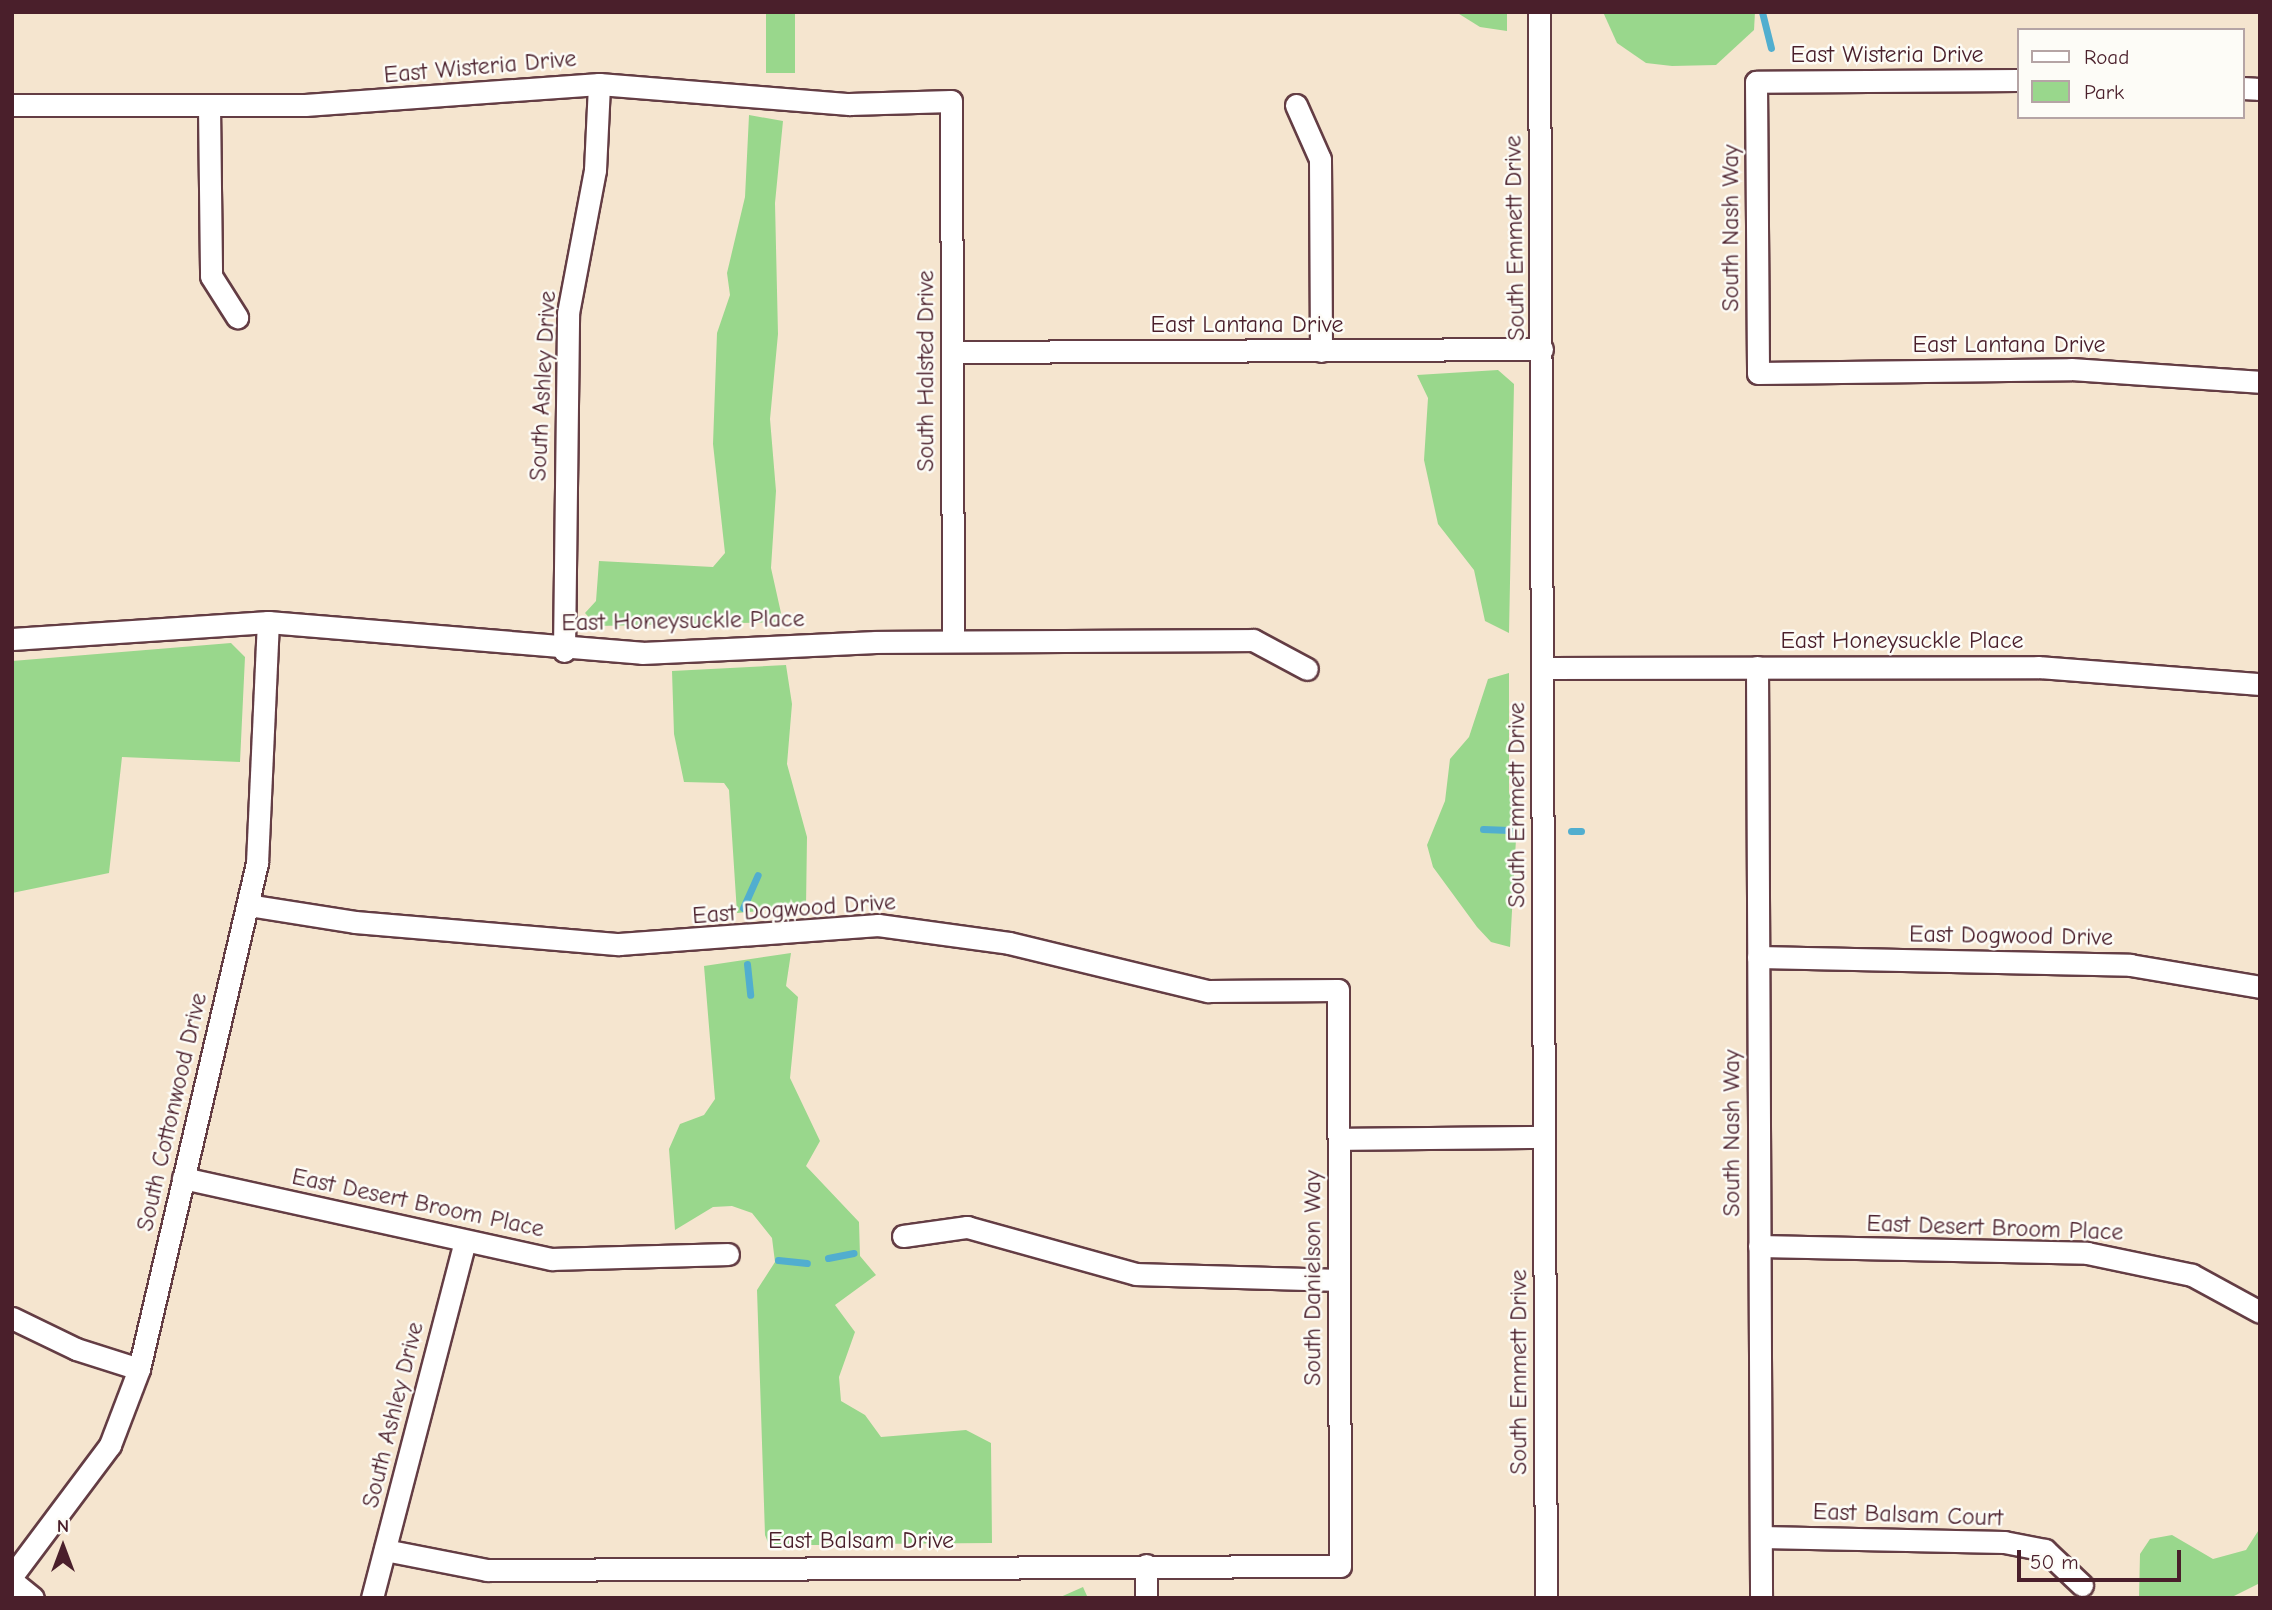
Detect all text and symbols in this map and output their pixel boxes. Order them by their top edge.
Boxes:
legend [2016,28,2244,119]
street label: East Wisteria Drive [1790,41,1984,69]
street label: East Wisteria Drive [383,44,577,90]
text: Road [2084,45,2129,69]
text: Park [2084,80,2124,104]
street label: South Emmett Drive [1499,135,1531,341]
street label: South Nash Way [1717,144,1745,312]
street label: South Halsted Drive [912,270,940,472]
street label: South Ashley Drive [524,290,562,482]
street label: East Lantana Drive [1151,311,1343,339]
street label: East Lantana Drive [1913,331,2105,359]
street label: East Honeysuckle Place [561,604,805,638]
street label: East Honeysuckle Place [1780,627,2024,655]
street label: South Emmett Drive [1503,702,1531,908]
street label: East Dogwood Drive [691,888,897,930]
street label: East Dogwood Drive [1909,920,2113,952]
street label: South Cottonwood Drive [131,990,213,1234]
street label: South Nash Way [1718,1049,1746,1217]
street label: East Desert Broom Place [289,1162,547,1244]
street label: South Danielson Way [1299,1170,1327,1386]
street label: East Desert Broom Place [1866,1209,2124,1247]
street label: South Emmett Drive [1505,1269,1533,1475]
street label: South Ashley Drive [356,1319,430,1511]
street label: East Balsam Court [1812,1497,2004,1533]
north arrow [28,1512,98,1582]
text: N [57,1515,69,1537]
street label: East Balsam Drive [768,1527,954,1555]
scale bar [2020,1536,2184,1580]
text: 50 m [2030,1550,2079,1574]

